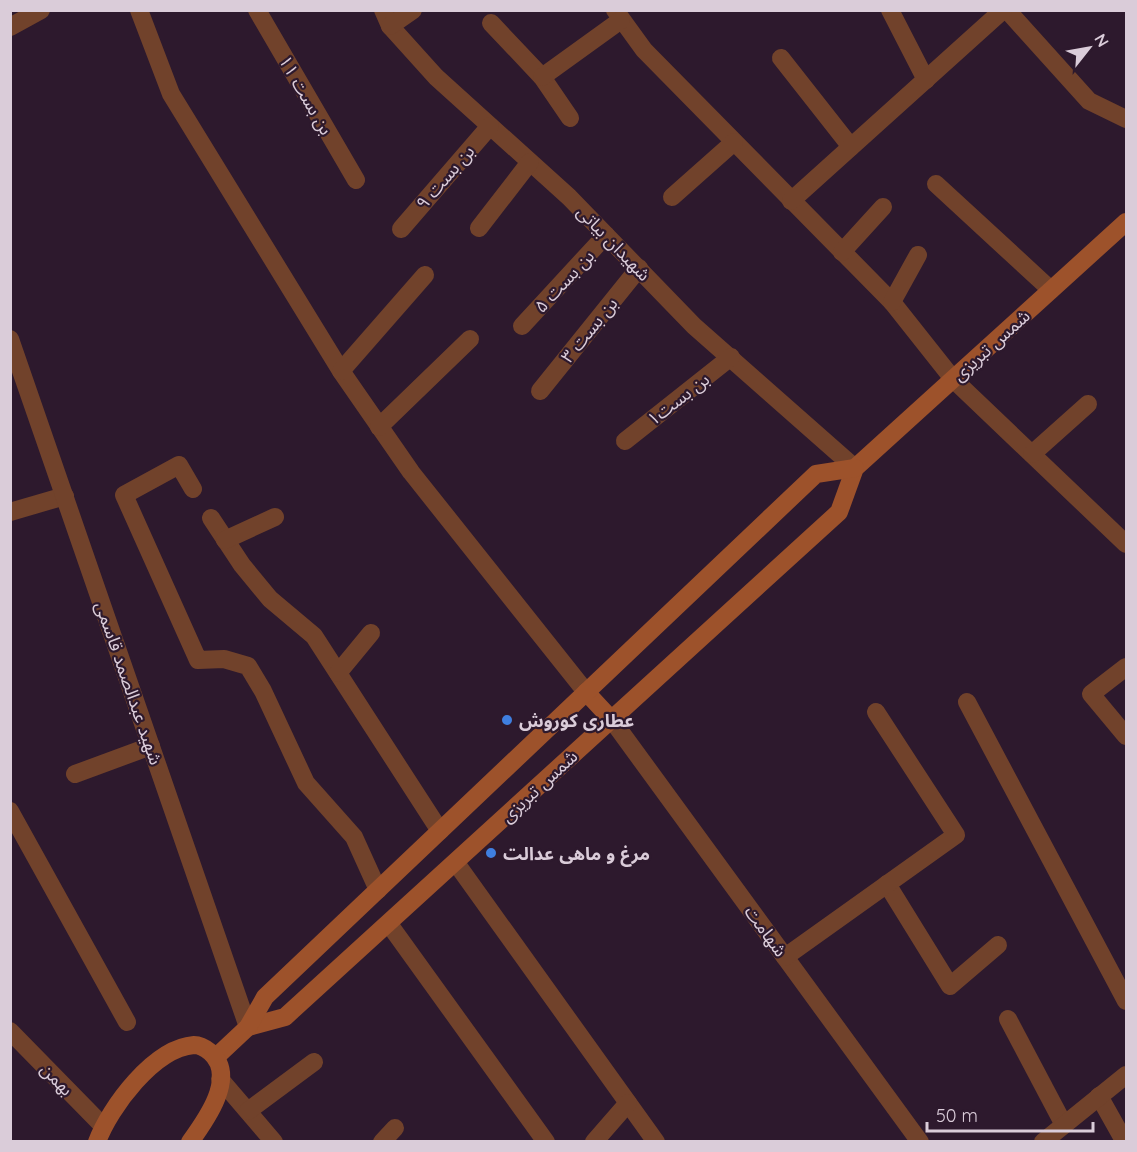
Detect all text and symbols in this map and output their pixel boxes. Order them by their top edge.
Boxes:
north arrow [1059,18,1119,78]
text: N [1090,30,1113,50]
street label: بن بست ۱۱ [274,51,338,139]
street label: بن بست ۹ [411,140,479,214]
street label: شهیدان بیاتی [572,200,656,286]
street label: بن بست ۵ [529,245,599,317]
street label: بن بست ۳ [556,292,622,368]
street label: شمس تبریزی [947,304,1035,386]
street label: بن بست۱ [642,367,714,431]
street label: شهید عبدالصمد قاسمی [90,598,168,768]
place label: عطاری کوروش [519,709,634,732]
marker: عطاری کوروش [500,713,514,727]
street label: شمس تبریزی [496,745,582,827]
place label: مرغ و ماهی عدالت [503,842,650,867]
marker: مرغ و ماهی عدالت [484,846,498,860]
street label: شهامت [740,901,792,961]
street label: بهمن [36,1058,78,1100]
scale bar [927,1095,1094,1133]
text: 50 m [936,1104,978,1127]

